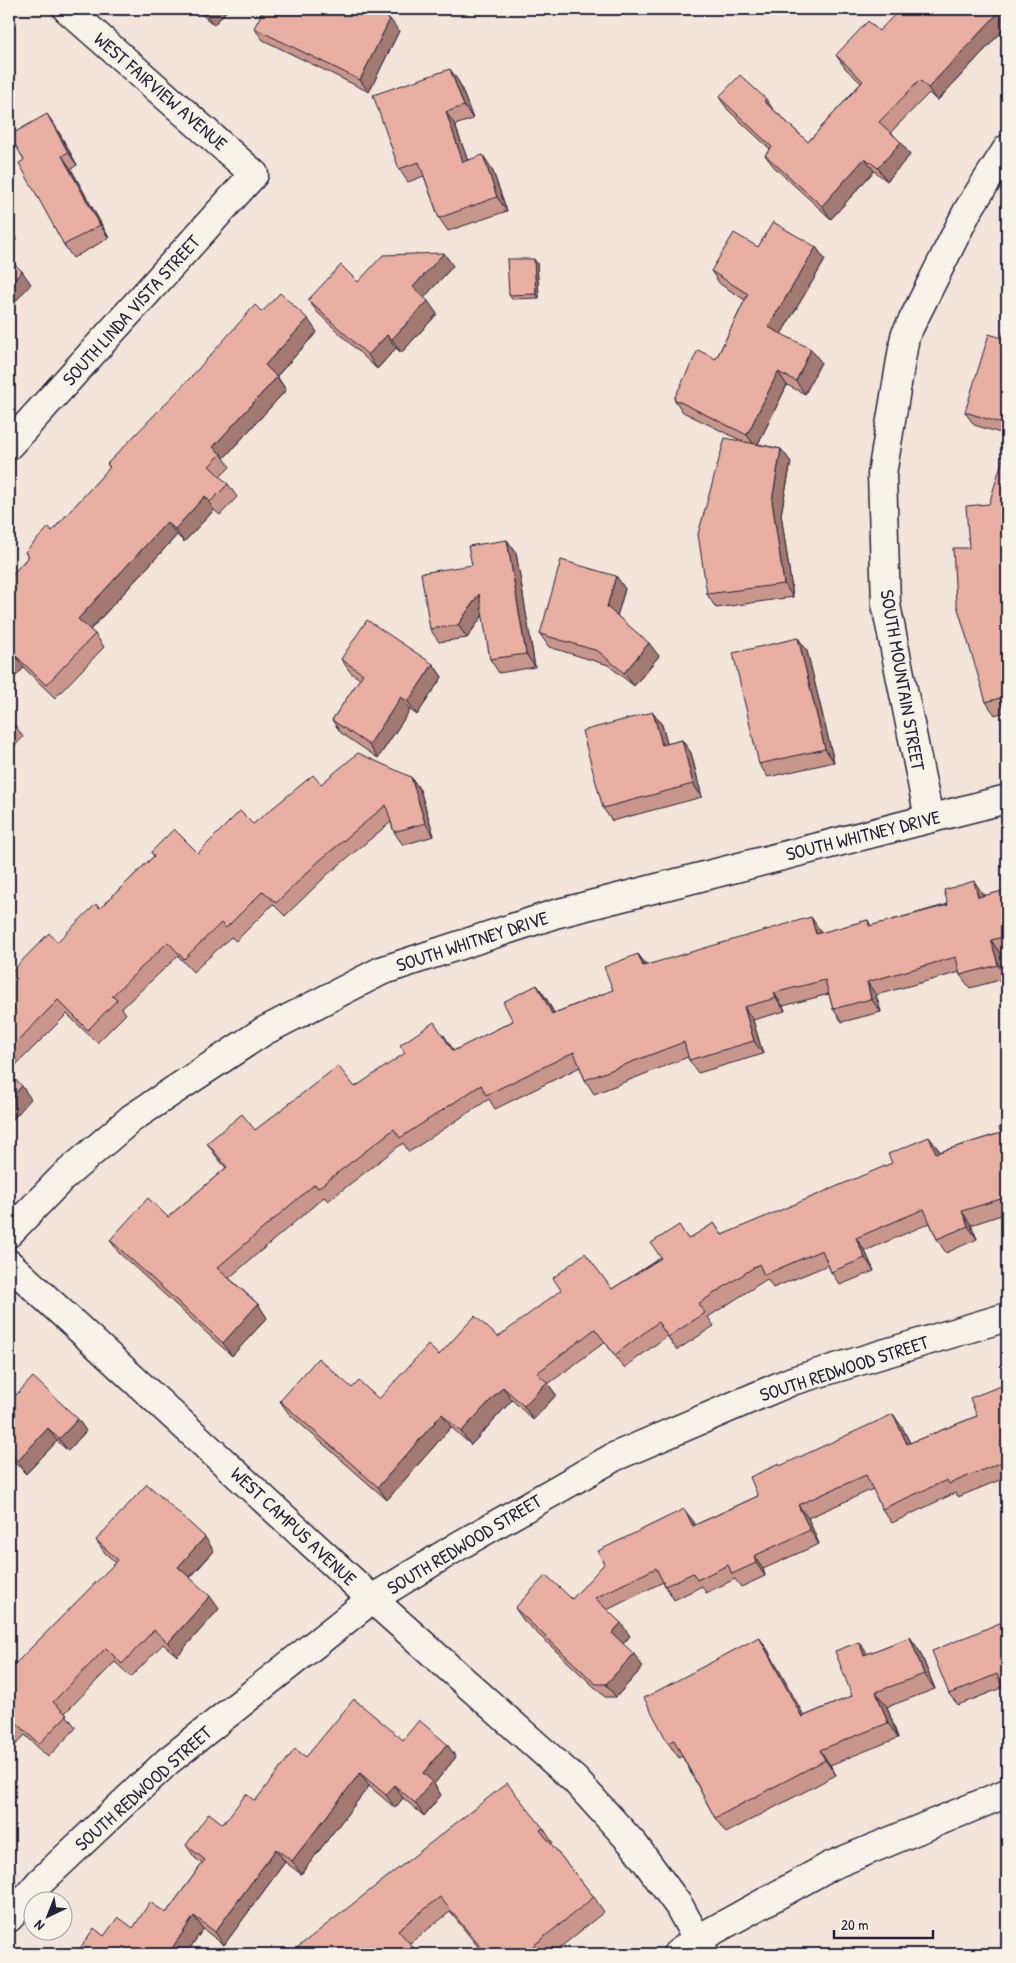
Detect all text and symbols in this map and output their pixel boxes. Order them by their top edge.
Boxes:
street label: WEST FAIRVIEW AVENUE [89,26,234,156]
street label: SOUTH LINDA VISTA STREET [56,228,206,391]
street label: SOUTH MOUNTAIN STREET [874,587,932,774]
street label: SOUTH WHITNEY DRIVE [783,803,944,867]
street label: SOUTH WHITNEY DRIVE [393,904,552,978]
street label: SOUTH REDWOOD STREET [756,1328,933,1408]
street label: WEST CAMPUS AVENUE [226,1461,363,1592]
street label: SOUTH REDWOOD STREET [382,1487,547,1600]
street label: SOUTH REDWOOD STREET [69,1719,218,1857]
north arrow [22,1890,72,1940]
scale bar [834,1908,932,1940]
text: 20 m [841,1914,868,1935]
text: N [29,1916,48,1935]

